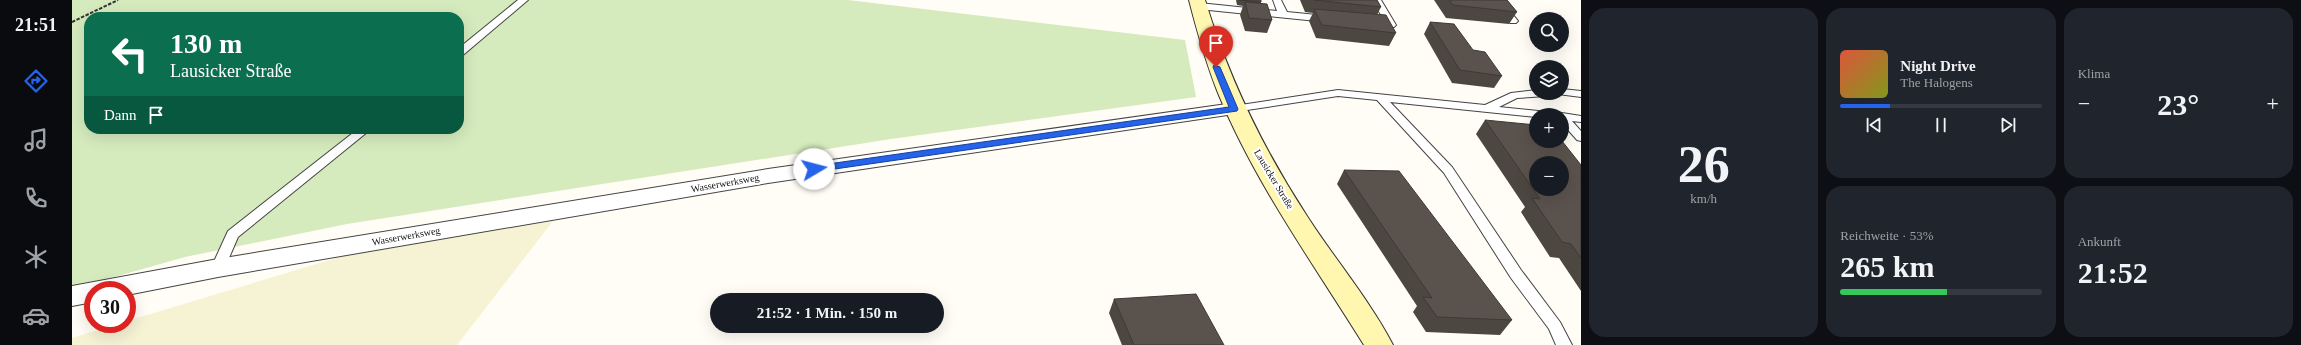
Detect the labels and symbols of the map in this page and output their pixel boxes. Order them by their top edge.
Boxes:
pin [1199,26,1233,67]
street label: Lausicker Straße [1252,147,1296,211]
position arrow [793,148,835,190]
street label: Wasserwerksweg [690,172,760,194]
street label: Wasserwerksweg [371,225,441,247]
speed limit sign: 30 [84,281,136,333]

